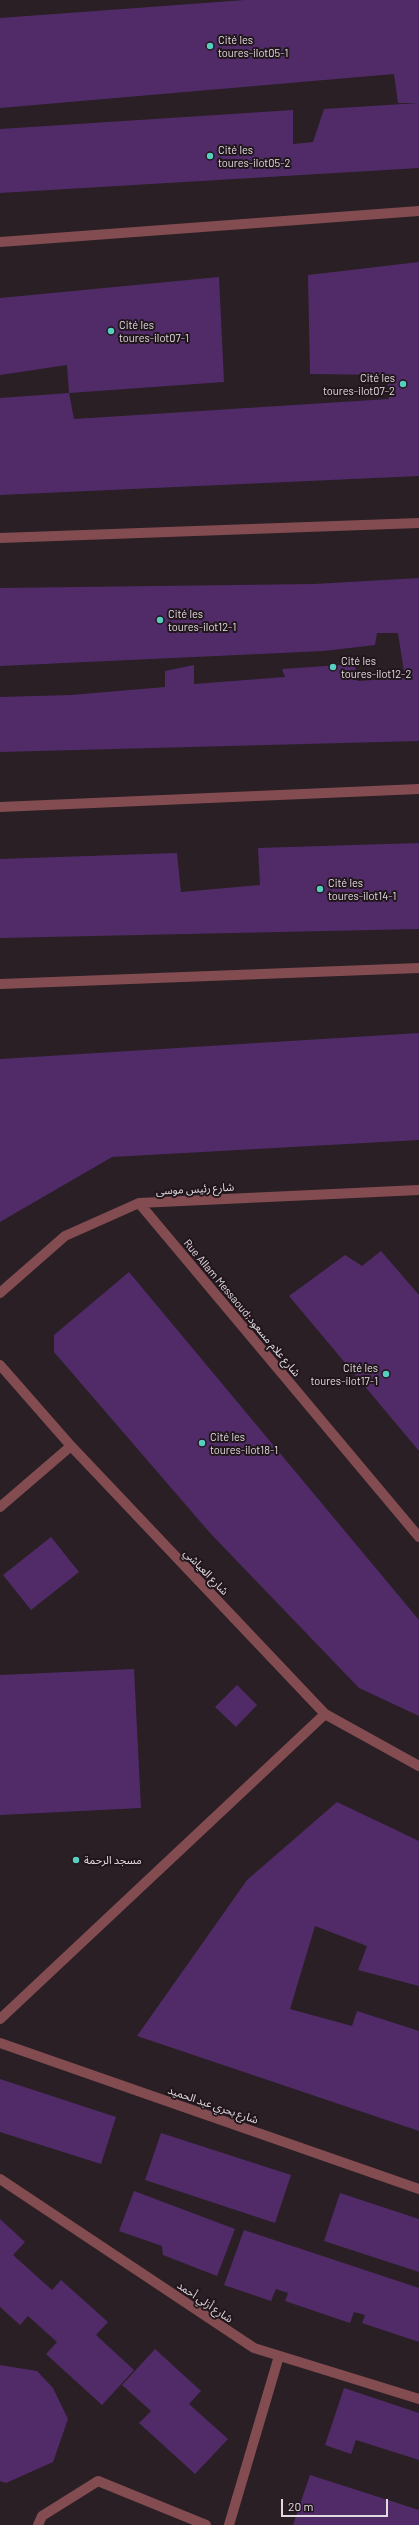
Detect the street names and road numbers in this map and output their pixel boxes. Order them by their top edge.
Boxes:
street label: شارع رئيس موسى [156,1180,234,1198]
street label: Rue Allam Messaoud;شارع علام مسعود [181,1237,303,1379]
street label: شارع العياشي [181,1546,231,1598]
street label: شارع بحري عبد الحميد [166,2083,260,2127]
street label: شارع أزلي أحمد [175,2279,235,2325]

